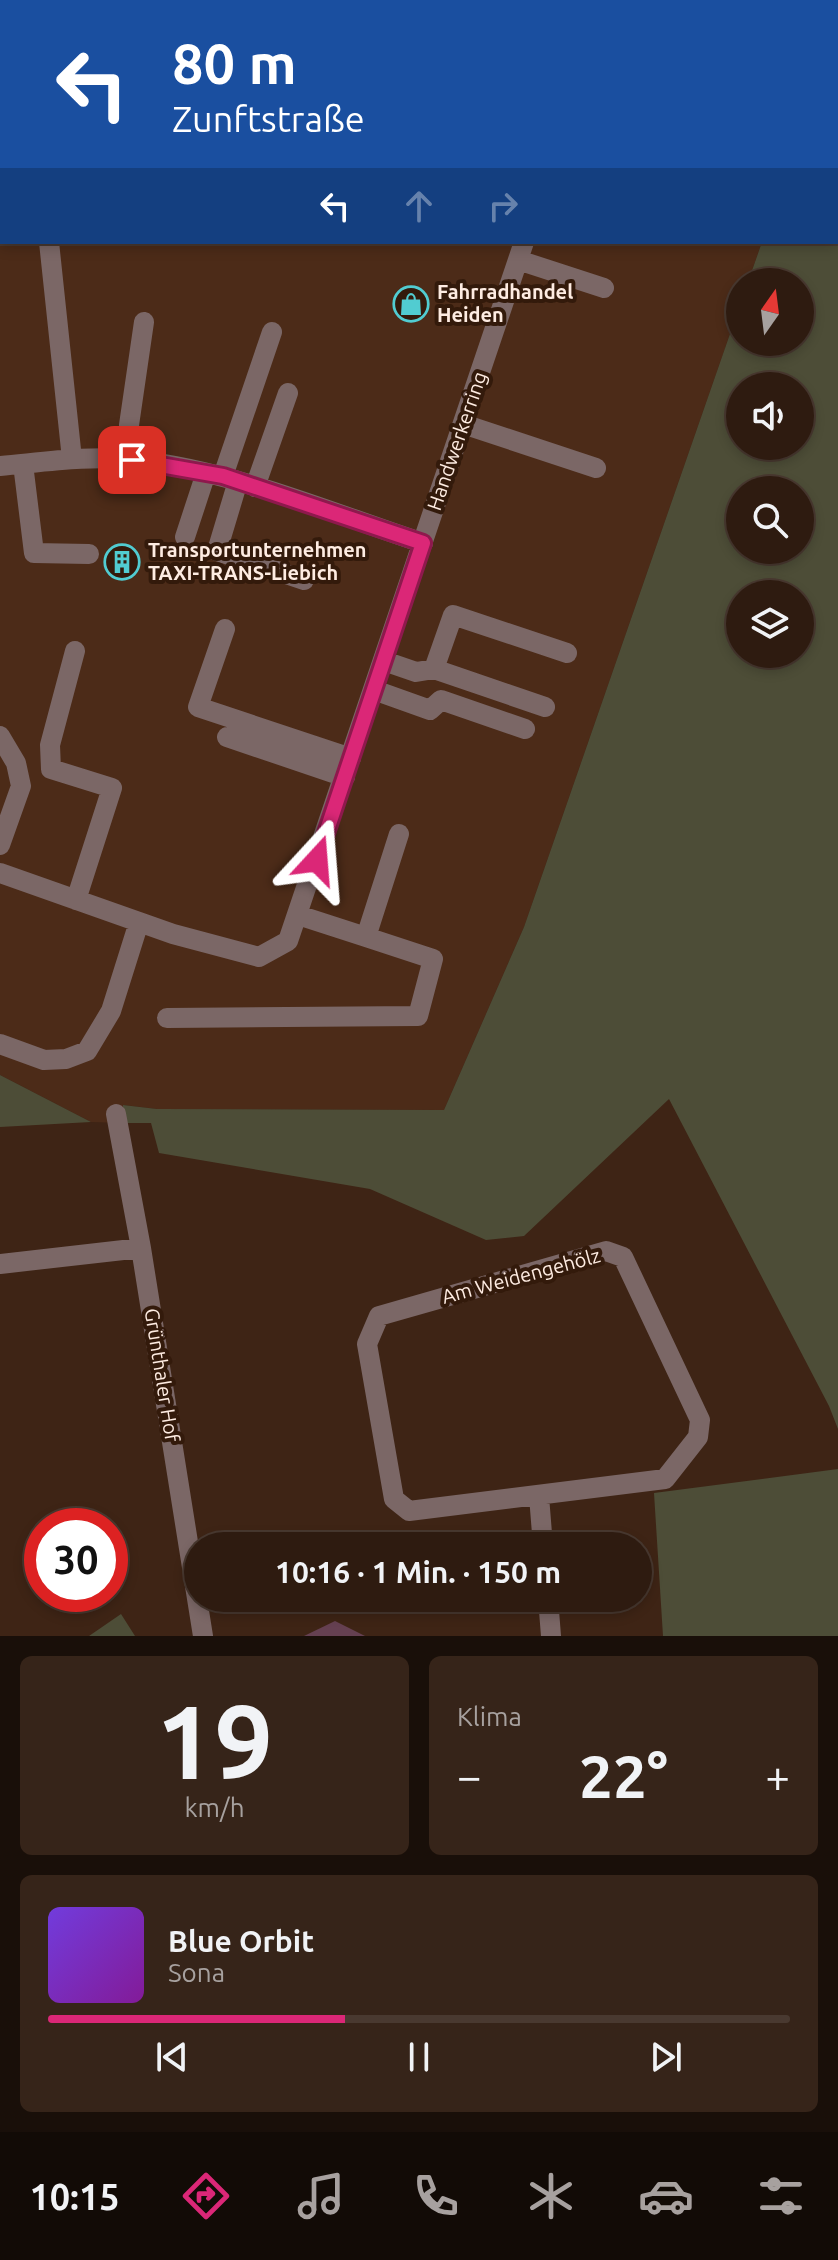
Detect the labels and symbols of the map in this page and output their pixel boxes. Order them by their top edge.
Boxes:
north arrow [726,268,814,356]
place label: Fahrradhandel Heiden [437,280,573,326]
shop icon: Fahrradhandel Heiden [392,285,430,323]
street label: Handwerkerring [422,368,491,513]
pin [98,426,166,494]
place label: Transportunternehmen TAXI-TRANS-Liebich [148,538,367,584]
building icon: Transportunternehmen TAXI-TRANS-Liebich [103,543,141,581]
position arrow [275,818,359,902]
street label: Am Weidengehölz [439,1243,603,1308]
street label: Grünthaler Hof [141,1306,184,1444]
speed limit sign: 30 [24,1508,128,1612]

